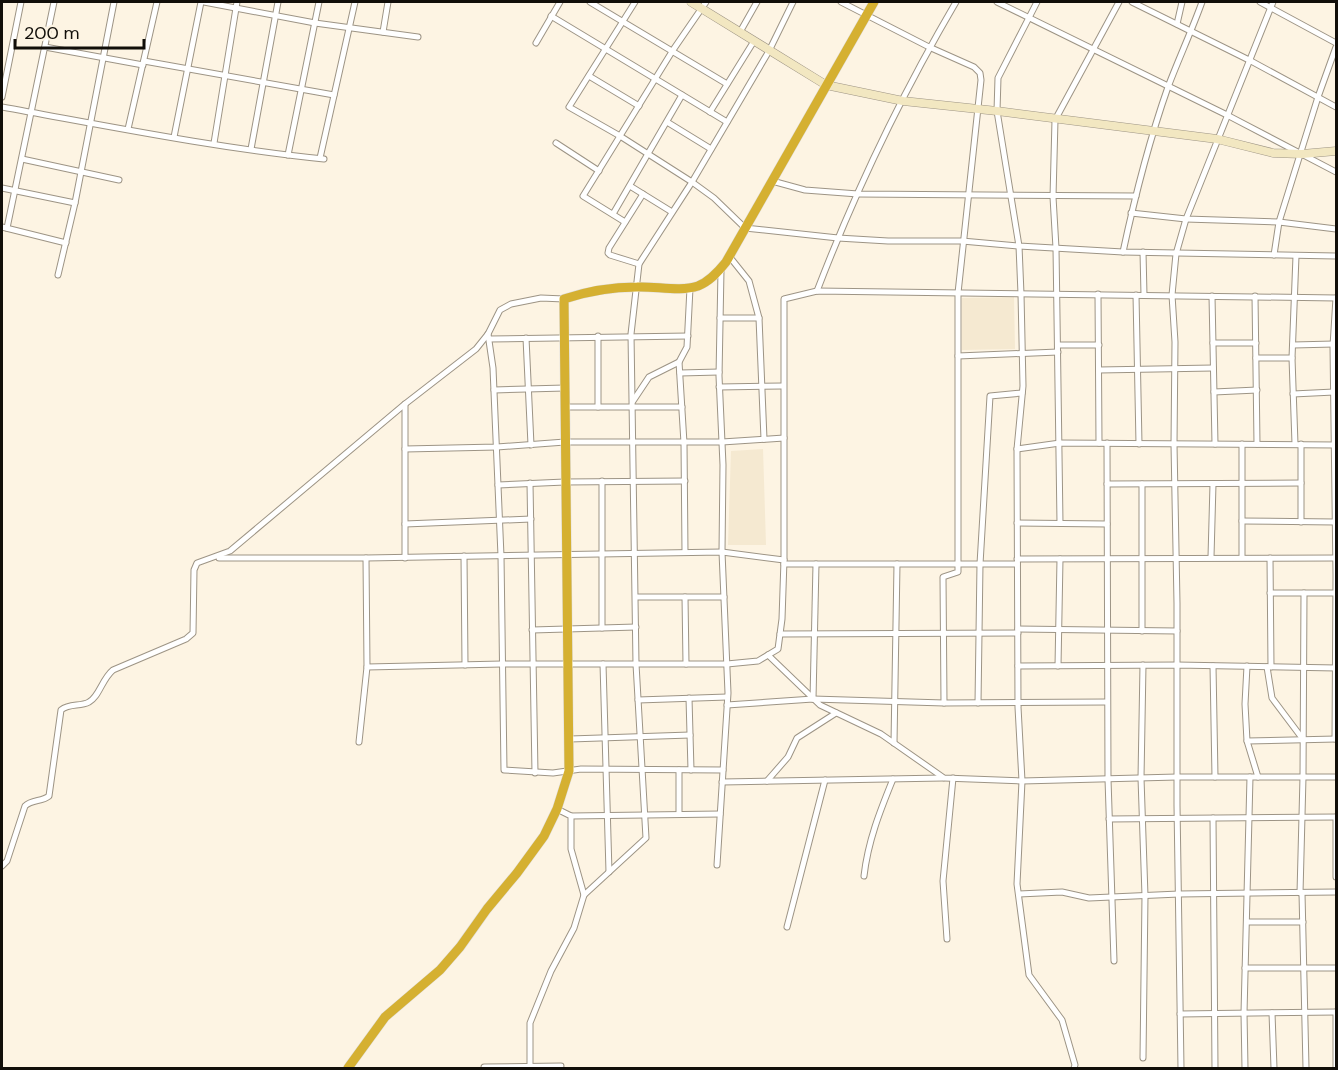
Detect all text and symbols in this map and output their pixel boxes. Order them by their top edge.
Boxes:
scale bar [15,12,144,50]
text: 200 m [24,21,80,45]

